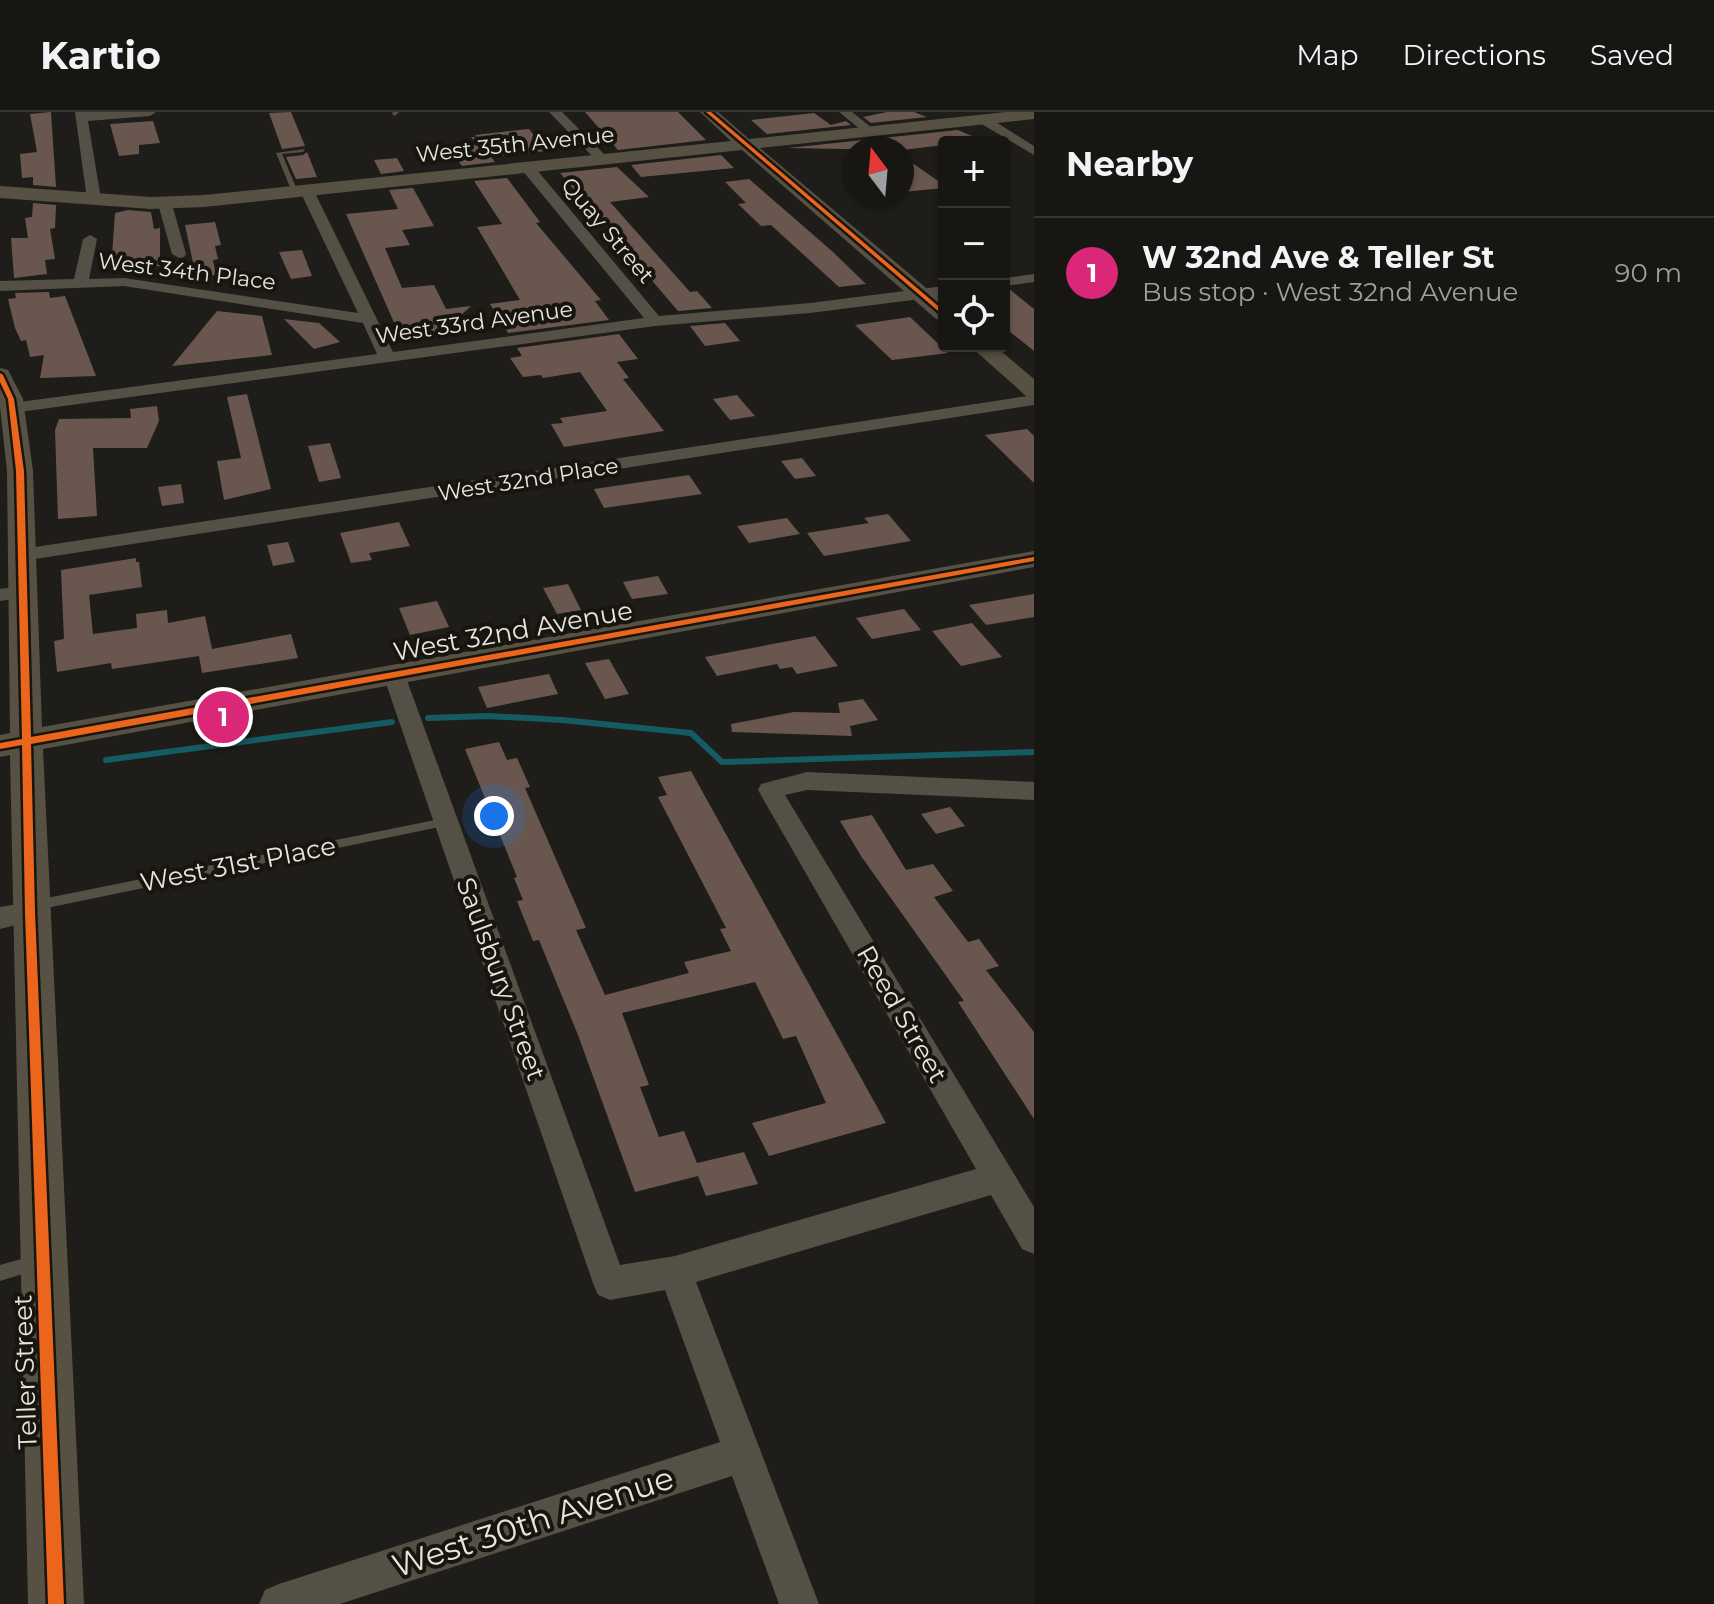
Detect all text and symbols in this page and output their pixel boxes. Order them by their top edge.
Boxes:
text: Kartio [40,32,161,79]
text: Map [1296,38,1358,72]
text: Directions [1402,38,1546,72]
text: Saved [1590,38,1674,72]
street label: West 35th Avenue [415,121,616,168]
north arrow [842,136,914,208]
map controls [938,136,1010,352]
button: + [938,136,1010,208]
text: Nearby [1066,143,1193,185]
street label: Quay Street [555,172,660,289]
button: − [938,208,1010,280]
text: W 32nd Ave & Teller St [1142,239,1495,276]
street label: West 34th Place [97,247,277,296]
text: 1 [1087,257,1097,289]
text: 90 m [1615,257,1682,289]
text: Bus stop · West 32nd Avenue [1142,276,1518,308]
button: locate [938,280,1010,352]
street label: West 33rd Avenue [374,295,574,350]
street label: West 32nd Place [436,452,620,507]
street label: West 32nd Avenue [391,594,635,668]
pin: 1 [197,687,249,747]
your location [474,796,514,836]
street label: West 31st Place [138,829,338,899]
street label: Saulsbury Street [449,873,553,1085]
street label: Reed Street [850,940,954,1088]
street label: Teller Street [6,1294,44,1450]
street label: West 30th Avenue [387,1458,678,1585]

